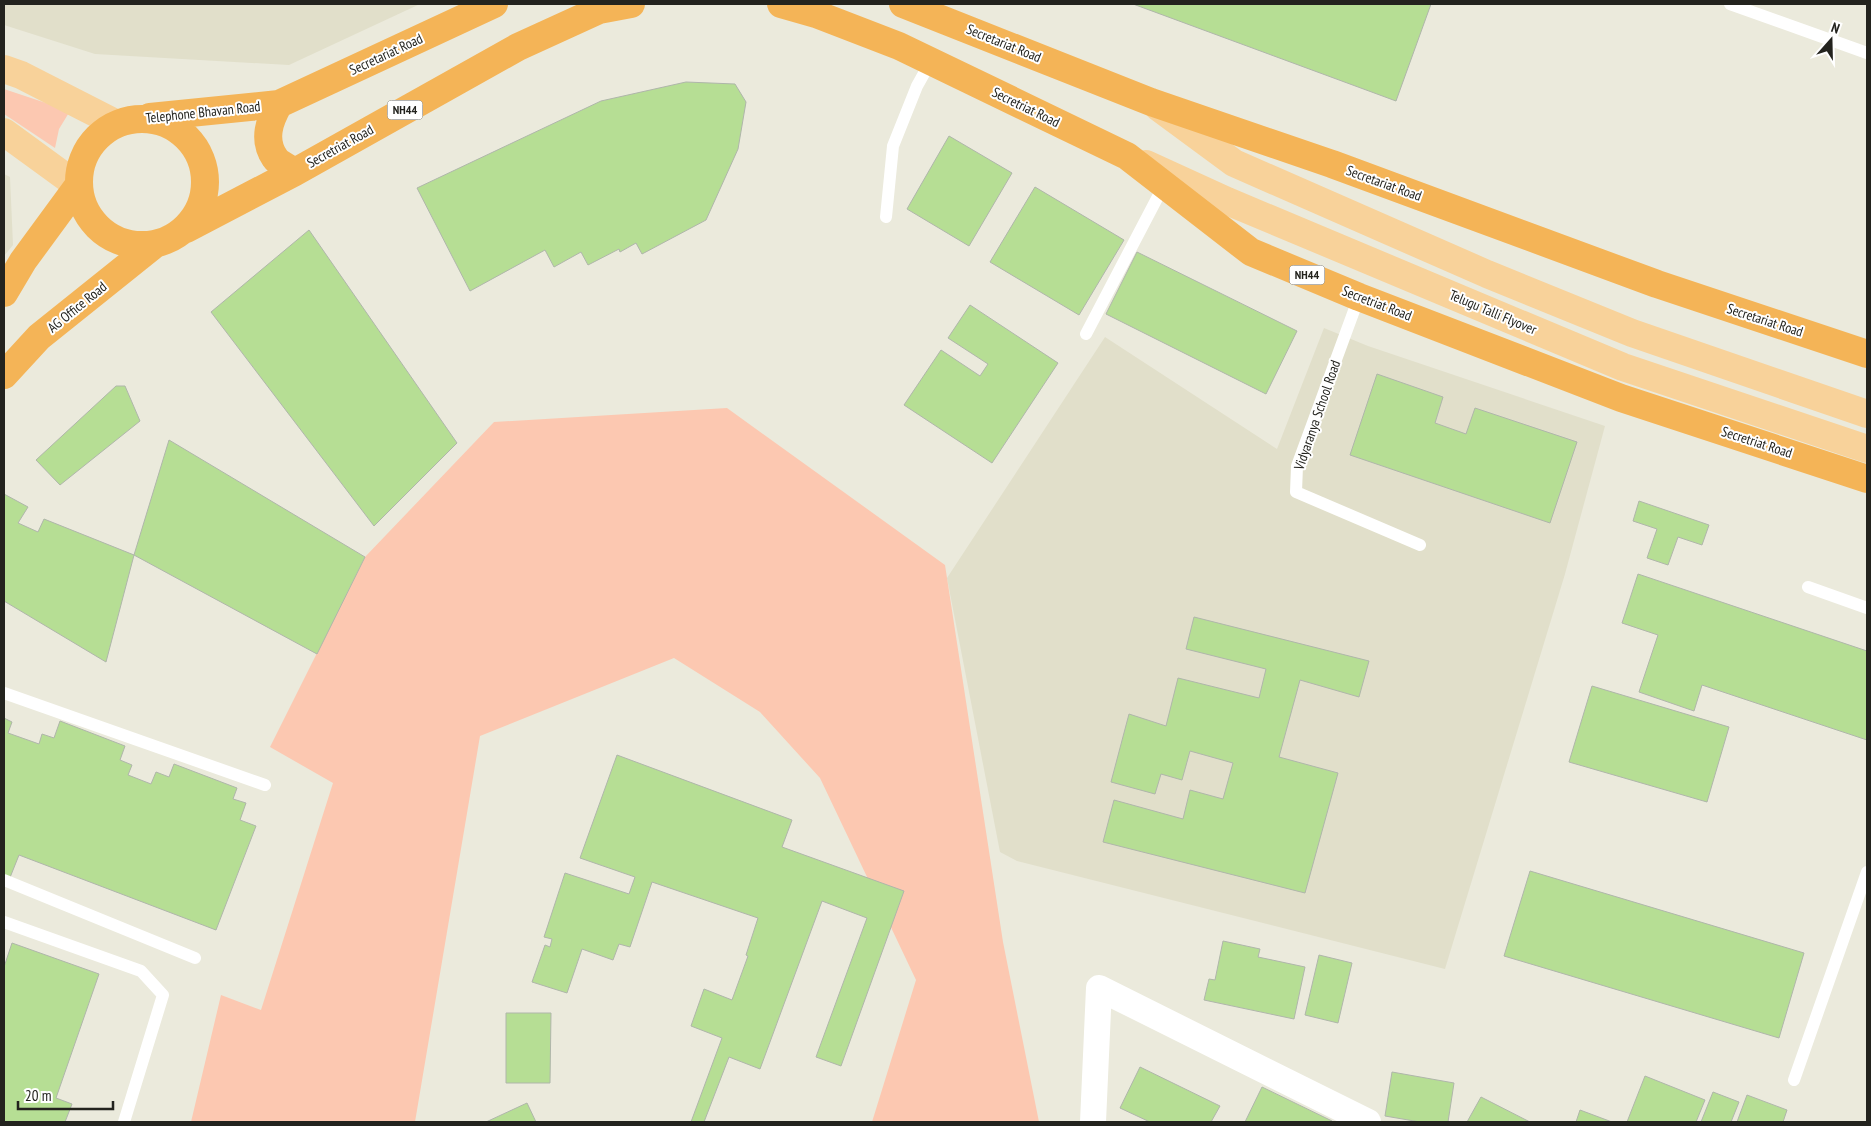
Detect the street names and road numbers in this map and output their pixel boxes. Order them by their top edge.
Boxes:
street label: Secretariat Road [964,20,1044,66]
street label: Secretariat Road [346,29,426,79]
street label: Secretriat Road [989,83,1063,131]
street label: Telephone Bhavan Road [145,97,261,127]
road number: NH44 [388,100,422,120]
street label: Secretriat Road [304,120,376,172]
street label: Secretariat Road [1344,161,1424,205]
road number: NH44 [1290,266,1324,284]
street label: AG Office Road [44,278,110,336]
street label: Secretriat Road [1340,281,1414,325]
street label: Telugu Talli Flyover [1447,286,1540,339]
street label: Secretariat Road [1725,299,1805,341]
street label: Vidyaranya School Road [1289,358,1344,473]
street label: Secretriat Road [1719,422,1795,462]

